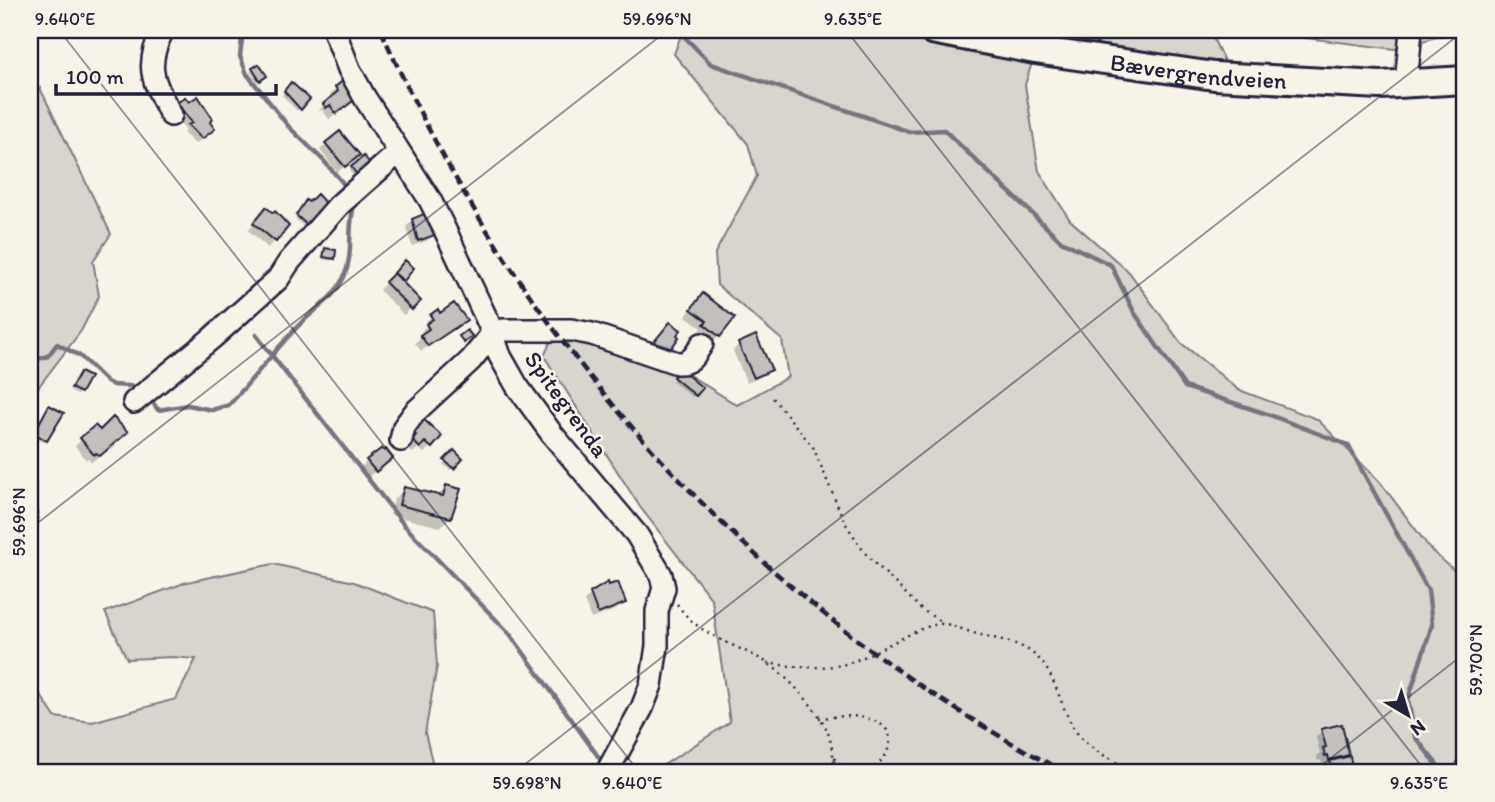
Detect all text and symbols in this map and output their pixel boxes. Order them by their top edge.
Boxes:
text: 9.640°E [35,8,95,30]
text: 59.696°N [622,8,692,30]
text: 9.635°E [824,8,882,30]
street label: Bævergrendveien [1108,47,1288,94]
scale bar [56,52,276,96]
text: 100 m [66,64,124,89]
street label: Spitegrenda [519,345,616,463]
text: 59.696°N [8,487,30,557]
text: 59.700°N [1465,624,1487,696]
north arrow [1372,680,1442,750]
text: N [1406,715,1430,741]
text: 59.698°N [492,772,562,794]
text: 9.640°E [602,772,662,794]
text: 9.635°E [1390,772,1448,794]

